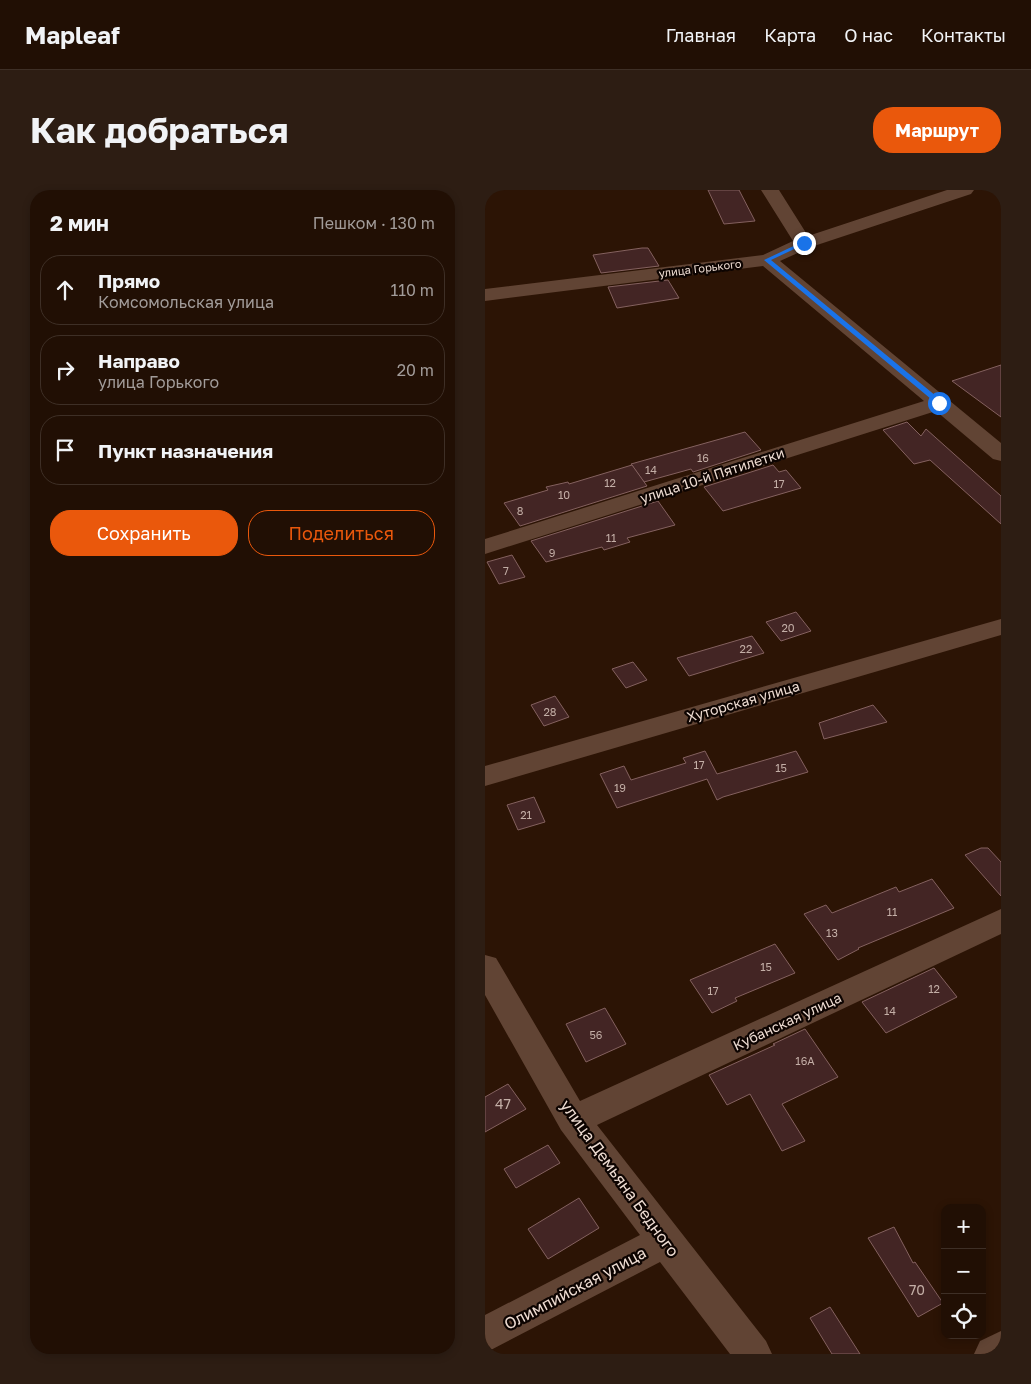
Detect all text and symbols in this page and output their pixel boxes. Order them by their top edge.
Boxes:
text: Mapleaf [25,20,120,49]
text: Главная [666,24,736,46]
text: Карта [764,24,816,46]
text: О нас [844,24,893,46]
text: Контакты [921,24,1006,46]
button: Маршрут [873,107,1001,153]
text: Как добраться [30,109,288,151]
text: 2 мин [50,210,109,236]
text: Пешком · 130 m [313,213,435,233]
route end [793,232,816,255]
street label: улица Горького [658,256,743,280]
text: Прямо [98,269,160,292]
icon: ahead [51,276,79,304]
text: 110 m [390,280,434,300]
text: Комсомольская улица [98,292,274,312]
text: Направо [98,349,180,372]
icon: right [51,356,79,384]
text: 20 m [397,360,434,380]
text: улица Горького [98,372,219,392]
route start [928,392,951,415]
icon: arrive [51,436,79,464]
text: Пункт назначения [98,439,273,462]
street label: улица 10-й Пятилетки [638,444,786,506]
house number: 16 [697,451,709,464]
house number: 14 [645,463,657,476]
house number: 12 [604,476,616,489]
house number: 17 [773,477,785,490]
house number: 10 [558,488,570,501]
house number: 8 [517,504,524,517]
button: Сохранить [50,510,238,556]
button: Поделиться [248,510,435,556]
house number: 11 [606,531,616,544]
house number: 9 [549,546,555,559]
house number: 7 [503,564,509,577]
house number: 20 [781,621,795,634]
house number: 22 [740,642,752,655]
street label: Хуторская улица [685,677,801,725]
house number: 28 [543,705,557,718]
house number: 17 [693,758,705,771]
house number: 15 [775,761,787,774]
house number: 19 [614,781,626,794]
house number: 21 [520,808,532,821]
house number: 11 [887,905,897,918]
house number: 13 [826,926,838,939]
house number: 15 [760,960,772,973]
house number: 12 [928,982,940,995]
house number: 17 [707,984,719,997]
street label: Кубанская улица [730,988,844,1054]
house number: 14 [884,1004,896,1017]
house number: 56 [589,1028,603,1041]
house number: 16А [795,1054,815,1067]
house number: 47 [495,1095,511,1112]
street label: улица Демьяна Бедного [556,1096,684,1260]
map controls [941,1204,986,1339]
button: + [941,1204,986,1249]
street label: Олимпийская улица [501,1242,649,1334]
button: − [941,1249,986,1294]
house number: 70 [909,1281,925,1298]
button: locate [941,1294,986,1339]

